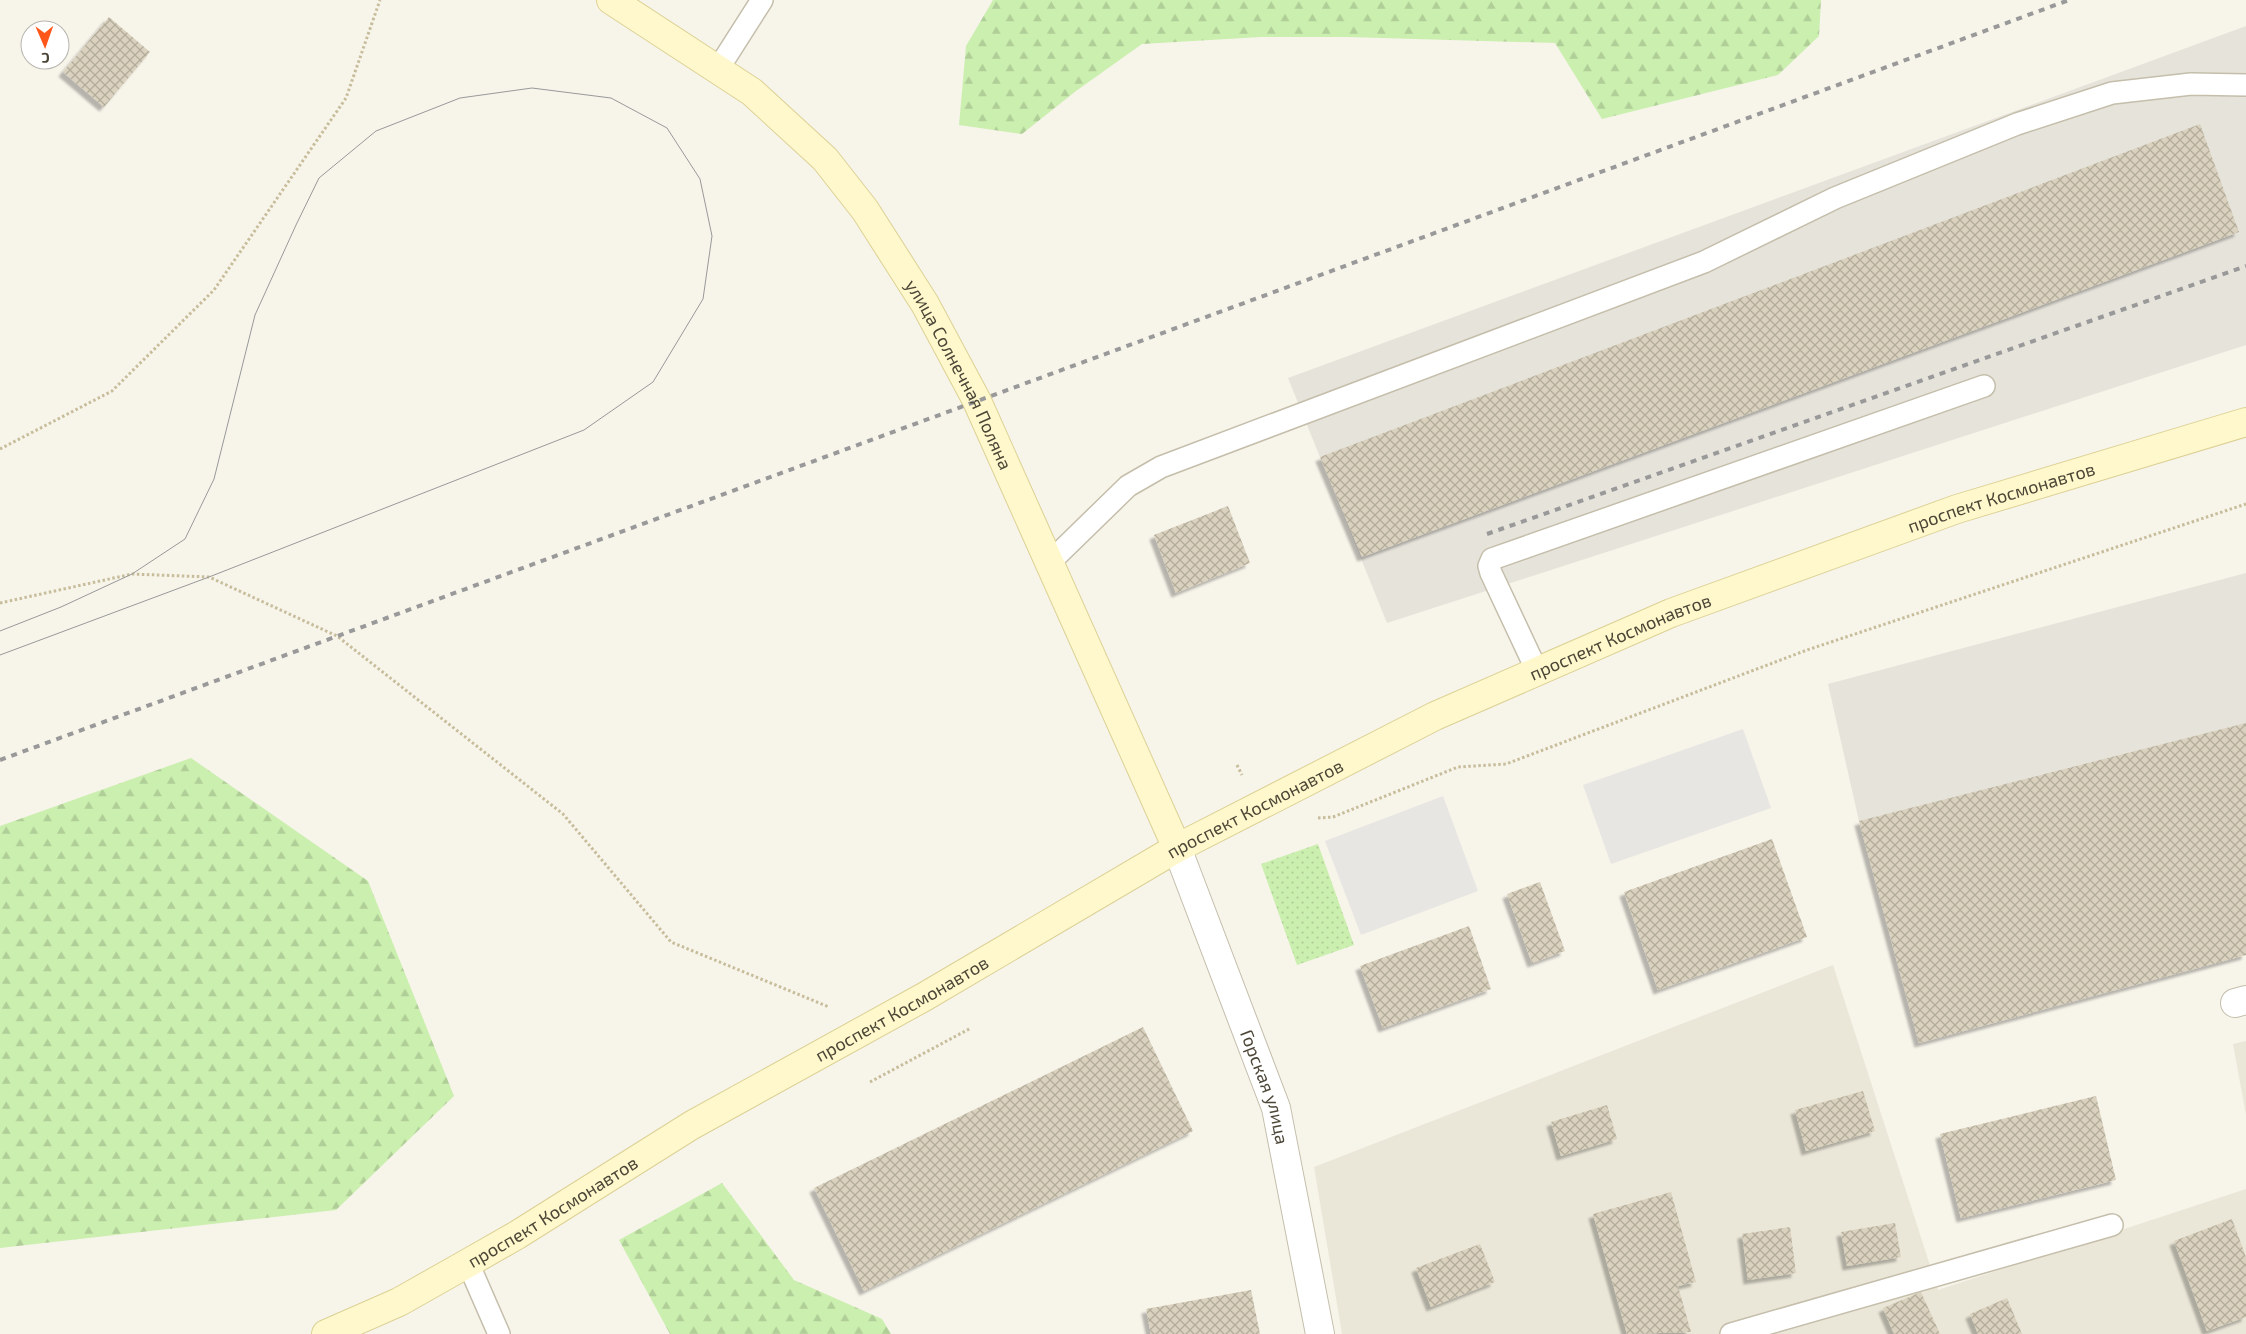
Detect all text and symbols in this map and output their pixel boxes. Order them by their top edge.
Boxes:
north arrow [20,20,70,70]
text: С [41,50,50,67]
street label: улица Солнечная Поляна [901,275,1017,473]
street label: проспект Космонавтов [1904,457,2097,537]
street label: проспект Космонавтов [1526,588,1714,685]
street label: проспект Космонавтов [1162,754,1347,863]
street label: проспект Космонавтов [811,951,992,1066]
street label: Горская улица [1236,1026,1294,1146]
street label: проспект Космонавтов [464,1151,642,1272]

